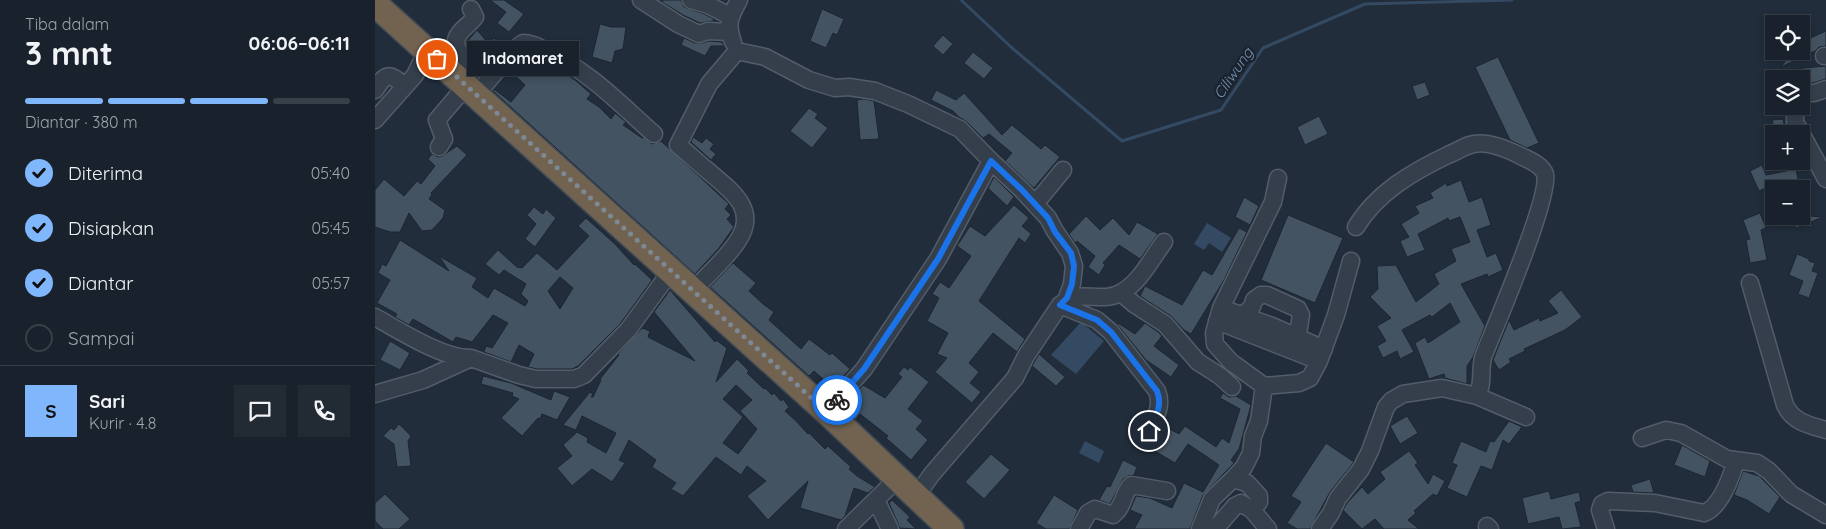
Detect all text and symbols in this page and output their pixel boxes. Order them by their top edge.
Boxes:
text: Tiba dalam [25,14,109,34]
map controls [1765,15,1810,225]
button: locate [1765,15,1810,60]
text: 06:06–06:11 [249,31,350,55]
text: 3 mnt [25,33,113,73]
pin [416,38,458,80]
callout: Indomaret [467,42,579,76]
water label: Ciliwung [1209,42,1258,102]
icon: bag [423,45,451,73]
text: Indomaret [482,48,564,68]
button: layers [1765,70,1810,115]
text: Diantar · 380 m [25,112,138,132]
button: + [1765,125,1810,170]
icon: check [25,159,53,187]
text: Diterima [68,161,143,185]
text: 05:40 [311,163,350,183]
button: − [1765,180,1810,225]
icon: check [25,214,53,242]
text: Disiapkan [68,216,154,240]
text: 05:45 [311,218,350,238]
icon: check [25,269,53,297]
text: Diantar [68,271,134,295]
text: 05:57 [312,273,350,293]
text: Sampai [68,326,135,350]
courier [812,375,862,425]
button: chat [234,385,286,437]
button: phone [298,385,350,437]
icon: bike [823,386,851,414]
text: Sari [89,389,125,413]
text: S [45,399,57,423]
pin [1128,410,1170,452]
text: Kurir · 4.8 [89,413,156,433]
icon: home [1135,417,1163,445]

